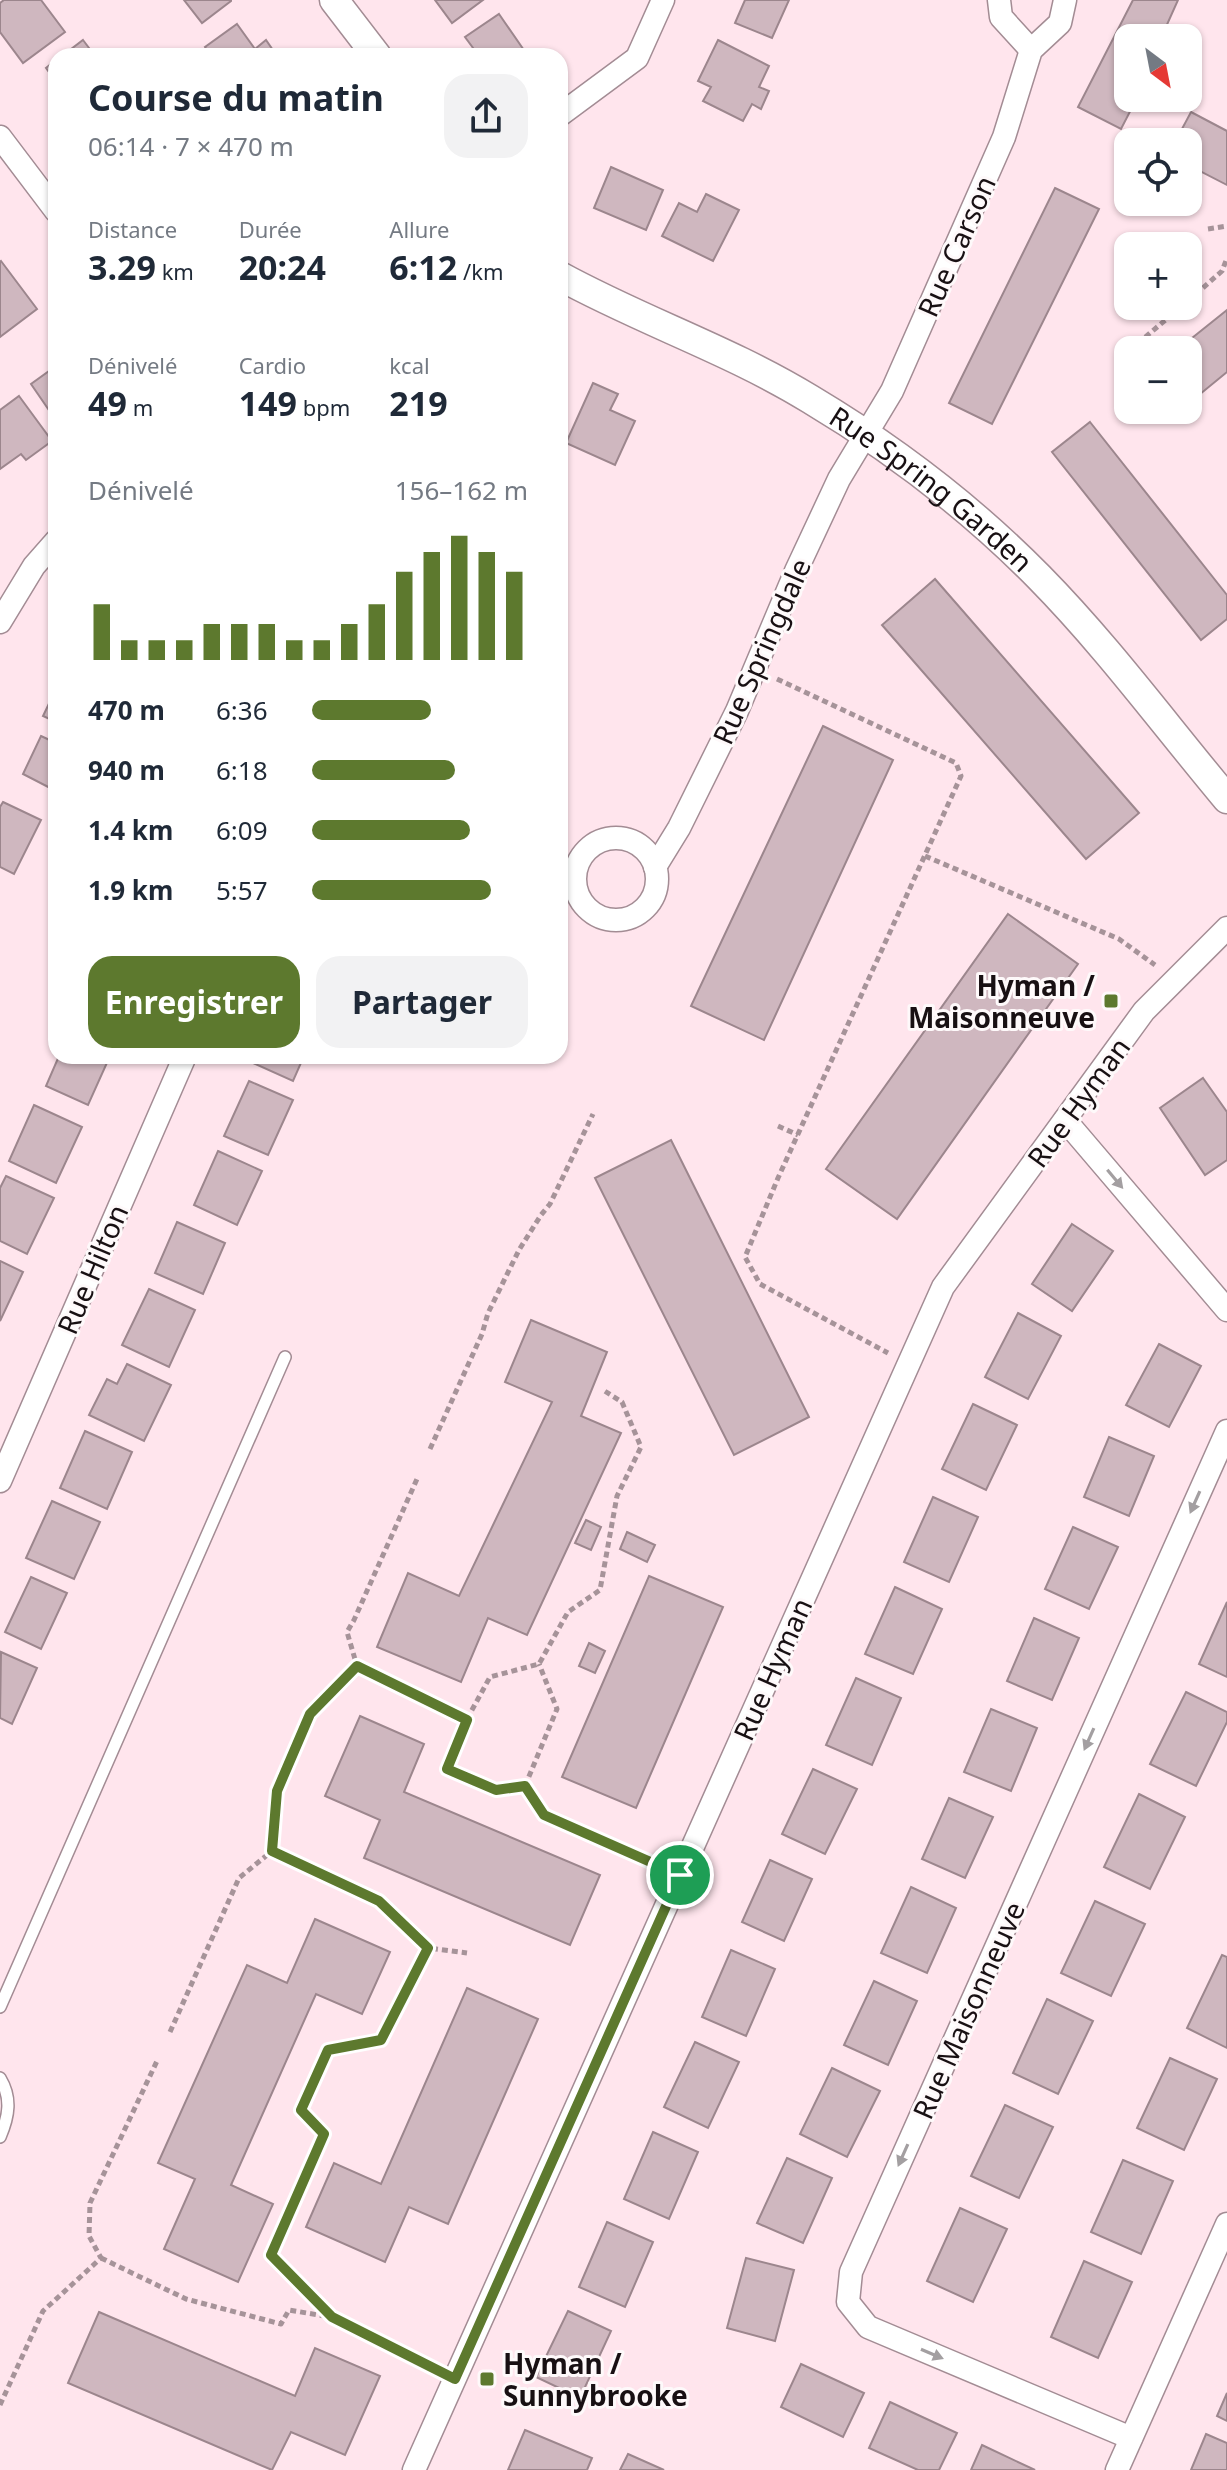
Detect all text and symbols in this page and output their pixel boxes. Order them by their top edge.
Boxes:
north arrow [1114,24,1202,112]
map controls [1114,24,1202,424]
text: Course du matin [88,73,384,122]
button: share [444,74,528,158]
text: 06:14 · 7 × 470 m [88,128,294,164]
button: locate [1114,128,1202,216]
street label: Rue Carson [908,170,1004,322]
text: Distance [88,214,177,244]
text: Durée [239,214,302,244]
text: Allure [389,214,449,244]
button: + [1114,232,1202,320]
text: 3.29 [88,244,156,290]
text: 20:24 [239,244,326,290]
text: 6:12 [389,244,457,290]
text: km [156,256,194,286]
text: /km [457,256,503,286]
button: − [1114,336,1202,424]
text: Dénivelé [88,350,177,380]
text: Cardio [239,350,306,380]
text: kcal [389,350,430,380]
text: 49 [88,380,127,426]
text: 149 [239,380,297,426]
text: 219 [389,380,448,426]
text: m [127,392,153,422]
text: bpm [297,392,350,422]
street label: Rue Spring Garden [823,397,1041,580]
text: Dénivelé [88,472,194,508]
text: 156–162 m [395,472,528,508]
street label: Rue Springdale [703,552,819,750]
text: 470 m [88,692,165,728]
text: 6:36 [216,692,268,728]
text: 940 m [88,752,165,788]
text: 6:18 [216,752,268,788]
text: 1.4 km [88,812,173,848]
text: 6:09 [216,812,268,848]
text: 1.9 km [88,872,173,908]
text: 5:57 [216,872,268,908]
button: Enregistrer [88,956,300,1048]
button: Partager [316,956,528,1048]
place label: Hyman / Maisonneuve [908,966,1095,1036]
marker: Hyman / Maisonneuve [1102,992,1120,1010]
street label: Rue Hyman [1018,1029,1138,1175]
one-way arrow [1106,1169,1123,1189]
street label: Rue Hilton [48,1198,136,1340]
one-way arrow [1188,1490,1202,1514]
street label: Rue Hyman [724,1592,820,1746]
one-way arrow [1082,1727,1096,1751]
pin [646,1841,714,1909]
icon: arrive [658,1853,702,1897]
street label: Rue Maisonneuve [903,1895,1033,2125]
one-way arrow [896,2144,910,2167]
place label: Hyman / Sunnybrooke [503,2344,688,2414]
one-way arrow [920,2348,944,2361]
marker: Hyman / Sunnybrooke [478,2370,496,2388]

